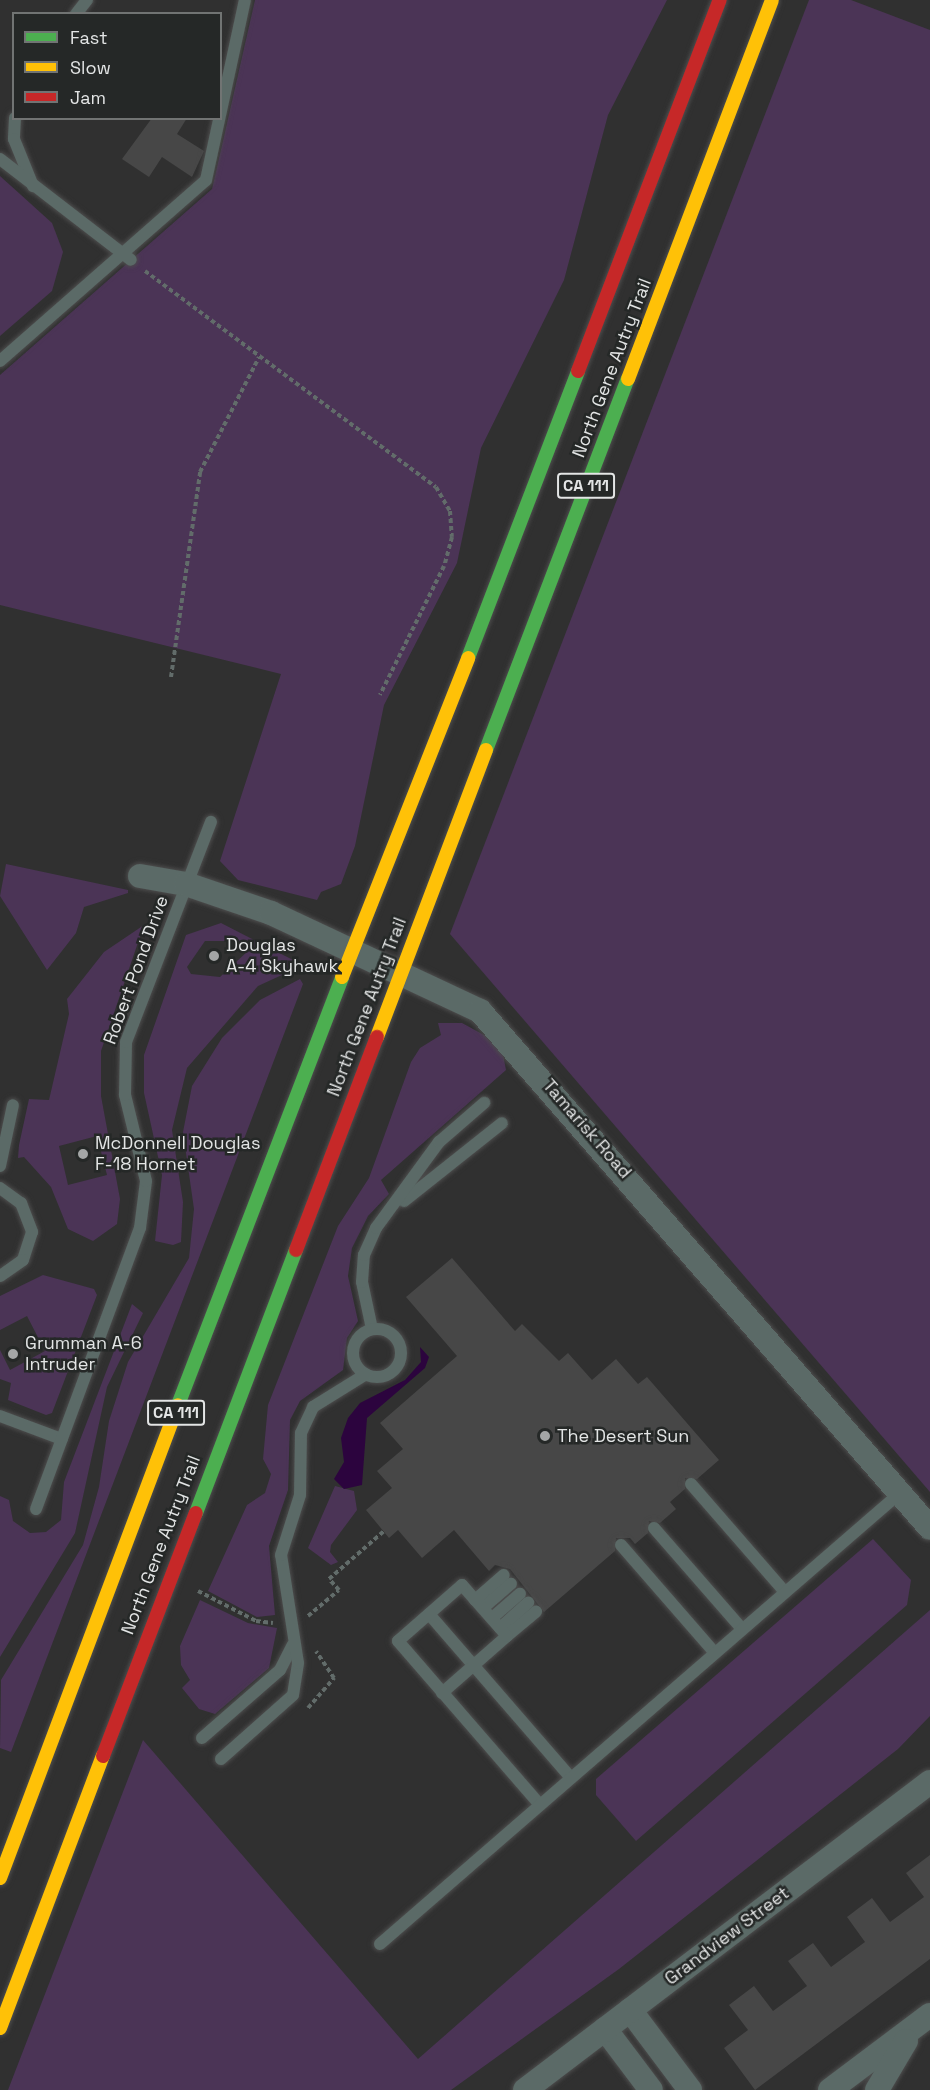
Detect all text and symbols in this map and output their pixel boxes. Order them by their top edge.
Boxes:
legend [12,12,222,120]
text: Fast [70,26,107,49]
text: Slow [70,56,111,79]
text: Jam [70,86,106,109]
street label: North Gene Autry Trail [568,275,656,461]
road number: CA 111 [556,473,616,499]
street label: Robert Pond Drive [99,893,173,1047]
street label: North Gene Autry Trail [323,914,411,1100]
place label: Douglas A-4 Skyhawk [226,935,338,978]
marker: Douglas A-4 Skyhawk [207,949,221,963]
street label: Tamarisk Road [538,1075,636,1183]
place label: McDonnell Douglas F-18 Hornet [95,1133,260,1176]
marker: McDonnell Douglas F-18 Hornet [76,1147,90,1161]
place label: Grumman A-6 Intruder [25,1333,142,1376]
marker: Grumman A-6 Intruder [6,1347,20,1361]
road number: CA 111 [146,1400,206,1426]
place label: The Desert Sun [557,1425,689,1447]
marker: The Desert Sun [538,1429,552,1443]
street label: North Gene Autry Trail [117,1452,205,1638]
street label: Grandview Street [661,1882,793,1990]

